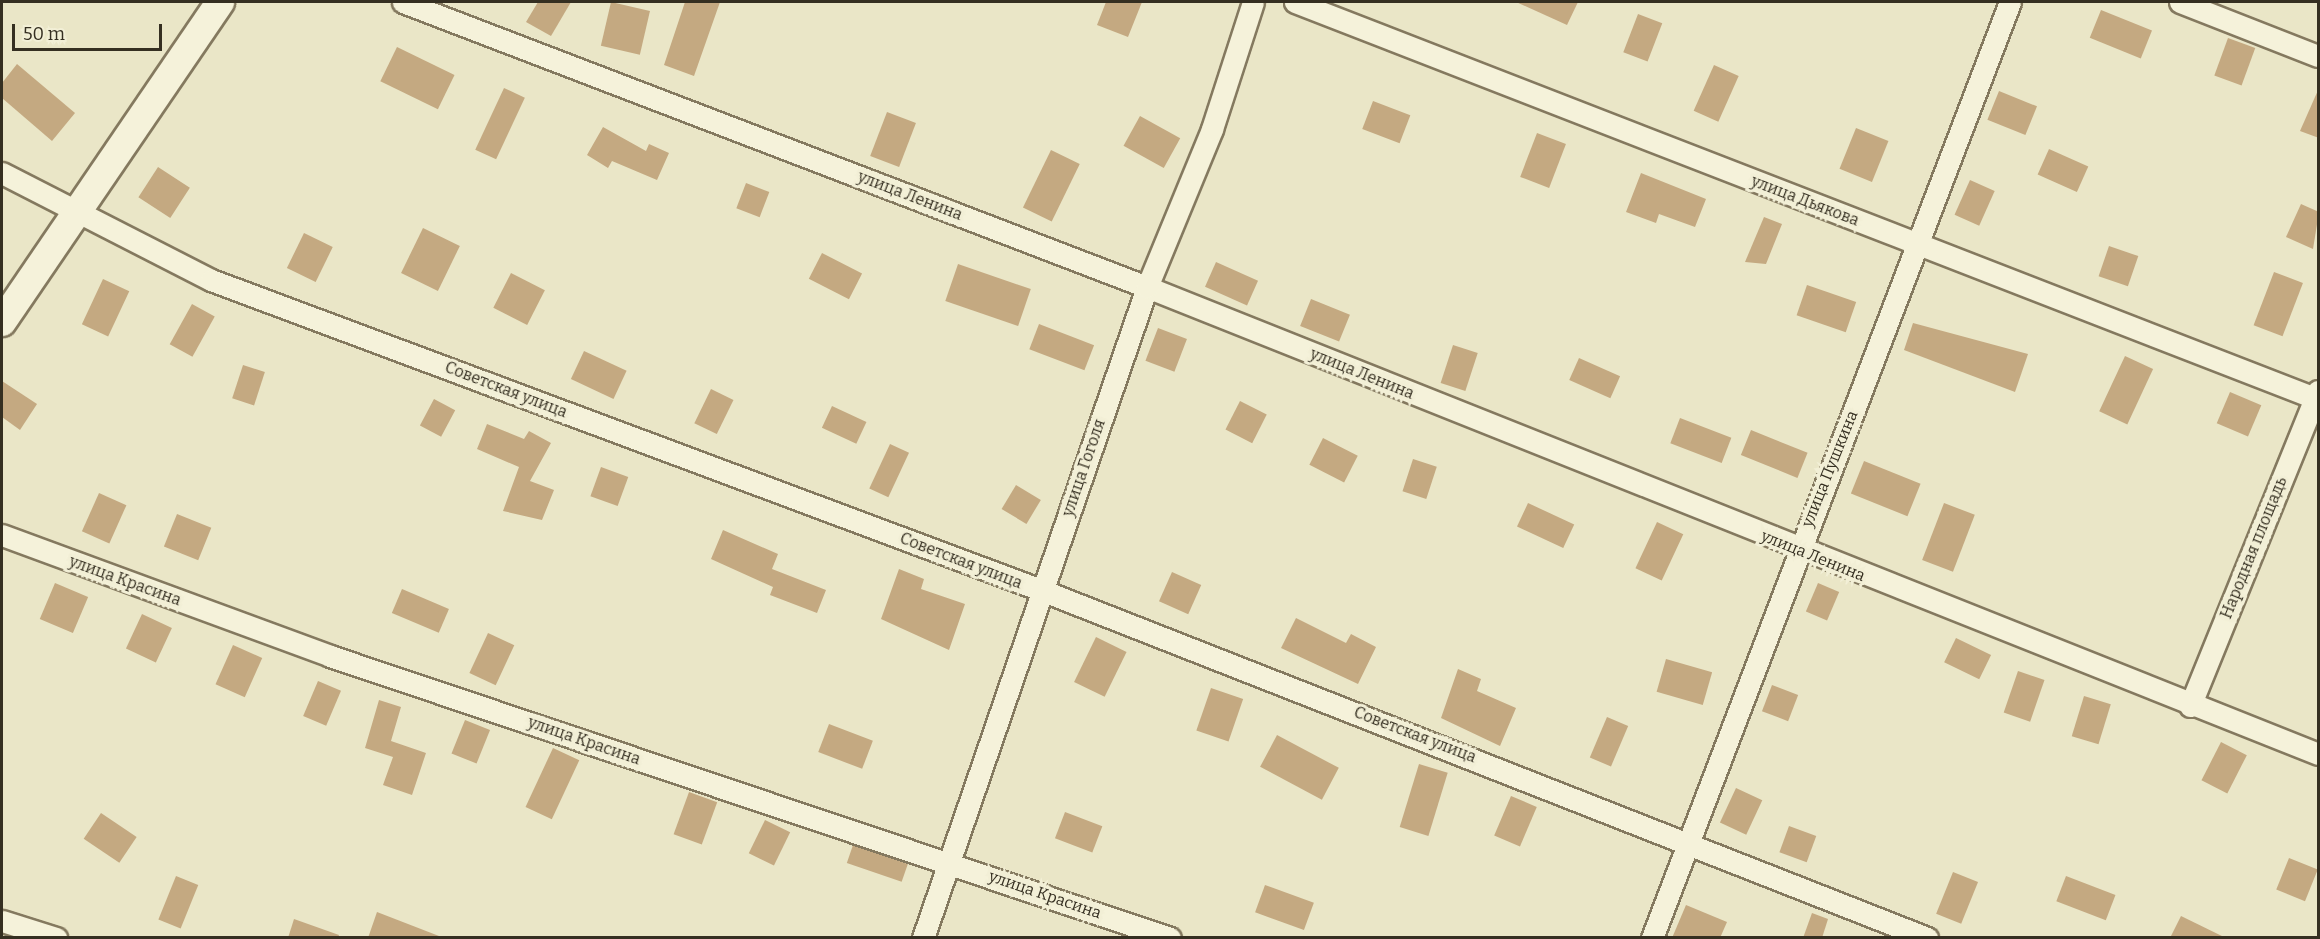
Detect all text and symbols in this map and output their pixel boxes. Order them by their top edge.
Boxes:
scale bar [15,12,165,50]
text: 50 m [23,23,65,45]
street label: улица Ленина [855,167,965,225]
street label: улица Дьякова [1748,172,1862,230]
street label: улица Ленина [1307,344,1417,404]
street label: Советская улица [442,358,570,422]
street label: улица Пушкина [1798,408,1862,530]
street label: улица Гоголя [1058,417,1110,519]
street label: Народная площадь [2217,474,2291,622]
street label: улица Ленина [1758,526,1868,586]
street label: Советская улица [897,529,1025,593]
street label: улица Красина [66,552,184,610]
street label: Советская улица [1351,703,1479,767]
street label: улица Красина [525,713,643,769]
street label: улица Красина [986,867,1104,923]

